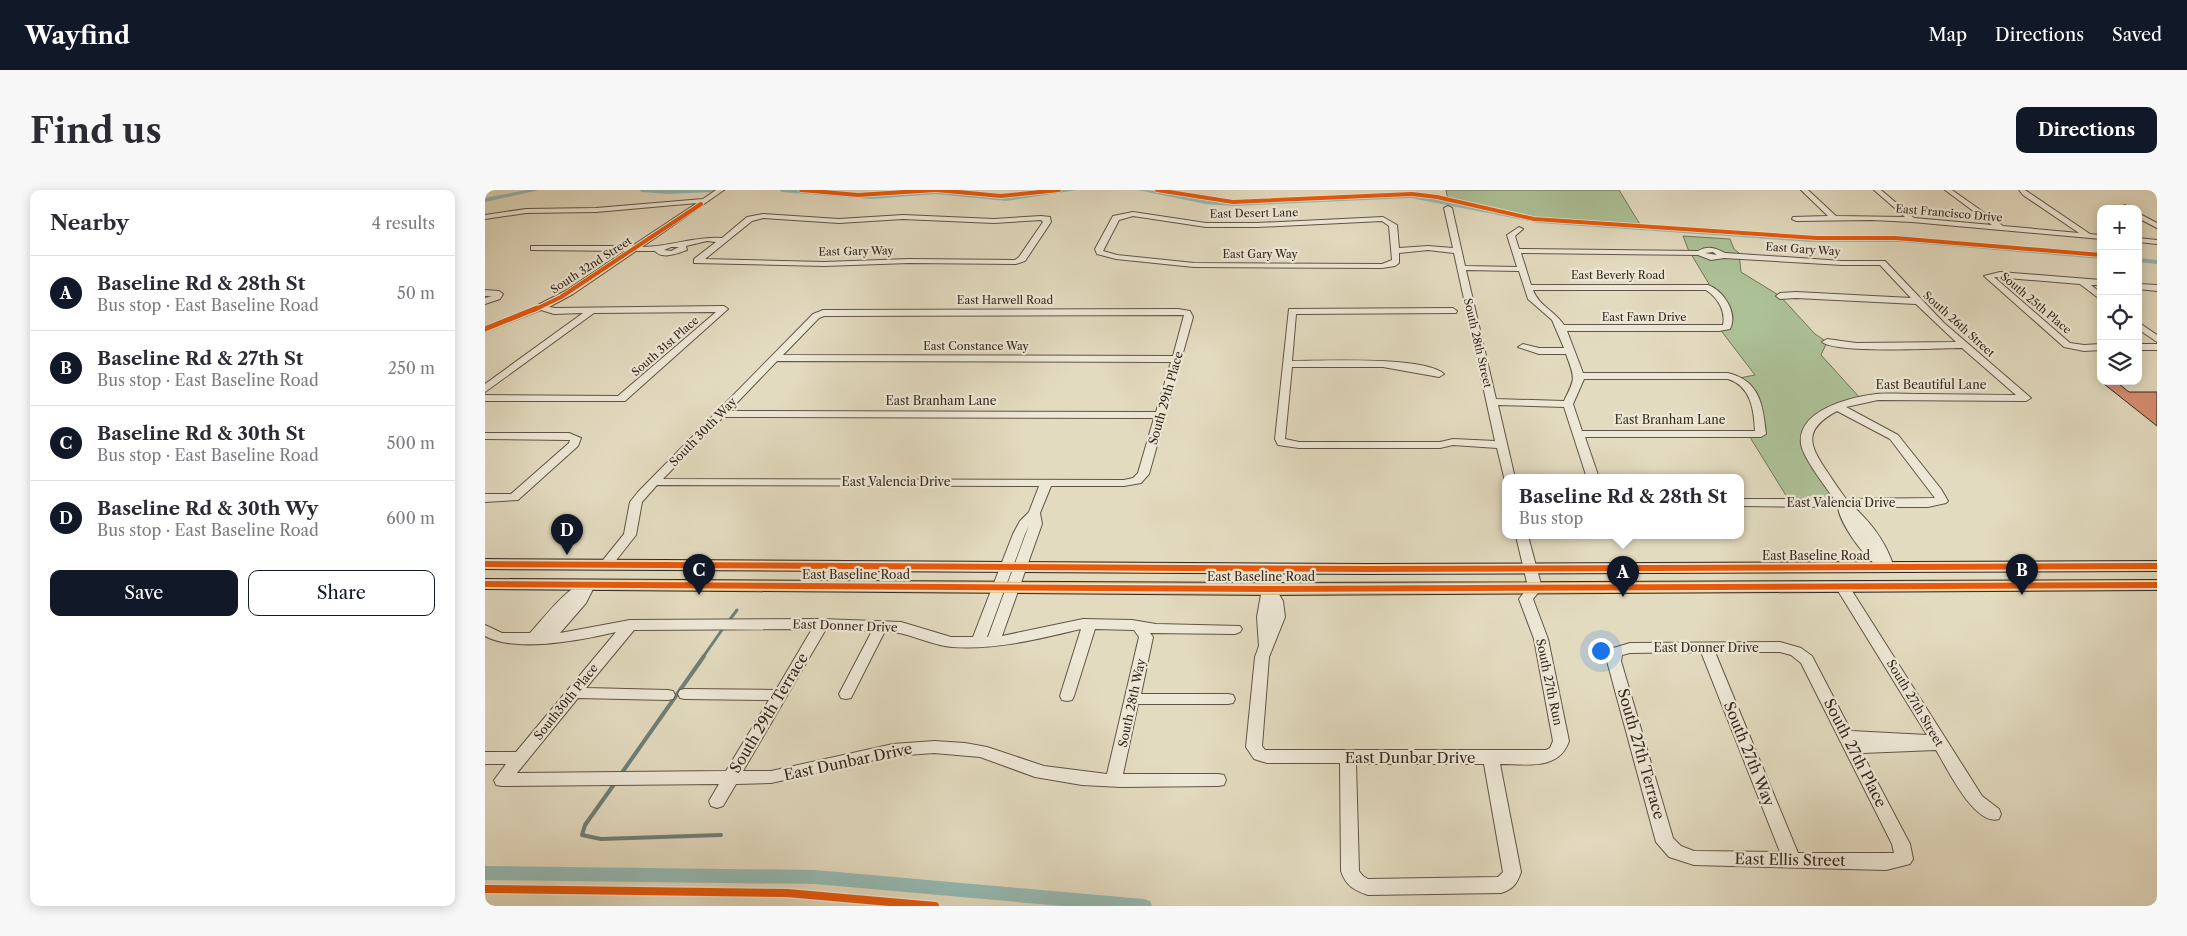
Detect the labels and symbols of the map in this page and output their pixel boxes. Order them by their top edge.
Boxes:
street label: East Francisco Drive [1895,201,2003,225]
street label: East Desert Lane [1210,205,1298,221]
street label: South 32nd Street [548,234,634,296]
street label: East Gary Way [1765,239,1842,259]
street label: East Gary Way [818,243,895,259]
street label: East Gary Way [1222,247,1298,261]
street label: East Beverly Road [1571,268,1665,282]
street label: South 25th Place [1998,269,2074,337]
street label: South 26th Street [1920,288,1998,360]
street label: East Harwell Road [957,293,1053,307]
street label: South 28th Street [1461,297,1495,389]
street label: East Fawn Drive [1602,310,1686,324]
street label: South 31st Place [629,313,701,379]
street label: East Constance Way [923,339,1030,353]
street label: South 29th Place [1145,349,1186,446]
street label: East Beautiful Lane [1876,377,1987,392]
street label: East Branham Lane [885,393,997,408]
street label: South 30th Way [666,394,740,469]
street label: East Branham Lane [1614,412,1726,427]
street label: East Valencia Drive [842,474,951,489]
street label: East Valencia Drive [1787,495,1896,510]
pin: D [551,514,583,555]
street label: East Baseline Road [1762,548,1871,563]
pin: C [683,554,715,595]
pin: B [2006,554,2038,595]
pin: A [1607,556,1639,597]
street label: East Baseline Road [802,567,911,582]
street label: East Baseline Road [1207,569,1316,584]
street label: East Donner Drive [792,616,898,635]
street label: South 27th Run [1533,637,1566,727]
your location [1588,638,1614,664]
street label: East Donner Drive [1653,640,1759,655]
street label: South 29th Terrace [725,649,812,776]
street label: South 28th Way [1115,657,1148,749]
street label: South 27th Street [1884,657,1948,750]
street label: South30th Place [530,660,601,743]
street label: South 27th Terrace [1614,686,1669,822]
street label: South 27th Place [1820,695,1891,810]
street label: South 27th Way [1720,699,1779,810]
street label: East Dunbar Drive [782,739,914,784]
street label: East Dunbar Drive [1345,748,1475,767]
street label: East Ellis Street [1734,849,1846,870]

